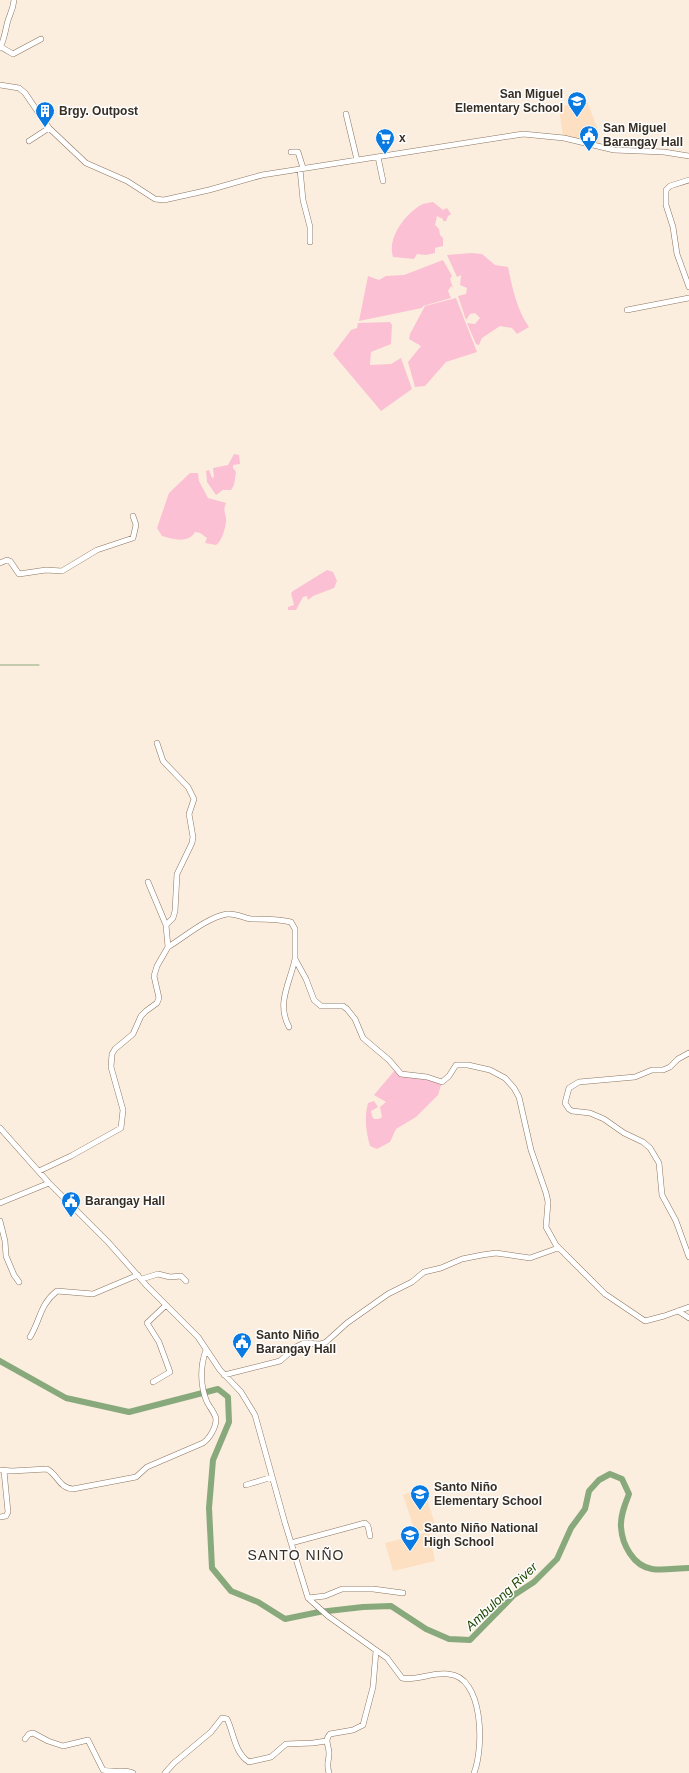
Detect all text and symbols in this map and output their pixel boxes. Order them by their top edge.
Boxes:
place label: San Miguel Elementary School [455,87,563,115]
school or university icon: San Miguel Elementary School [566,90,588,118]
building icon: Brgy. Outpost [34,100,56,128]
place label: Brgy. Outpost [59,104,138,118]
place label: San Miguel Barangay Hall [603,121,683,149]
public building icon: San Miguel Barangay Hall [578,124,600,152]
supermarket icon: x [374,127,396,155]
place label: x [399,131,406,145]
public building icon: Barangay Hall [60,1190,82,1218]
place label: Barangay Hall [85,1194,165,1208]
place label: Santo Niño Barangay Hall [256,1328,336,1356]
public building icon: Santo Niño Barangay Hall [231,1331,253,1359]
place label: Santo Niño Elementary School [434,1480,542,1508]
school or university icon: Santo Niño Elementary School [409,1483,431,1511]
place label: Santo Niño National High School [424,1521,538,1549]
school or university icon: Santo Niño National High School [399,1524,421,1552]
district label: SANTO NIÑO [248,1547,344,1563]
water label: Ambulong River [462,1559,541,1634]

